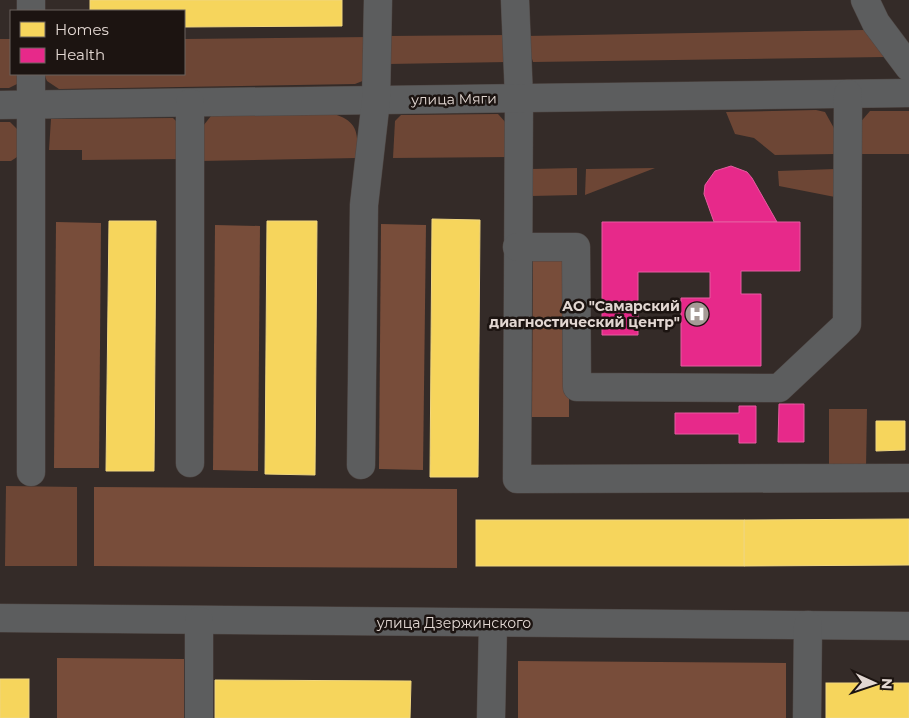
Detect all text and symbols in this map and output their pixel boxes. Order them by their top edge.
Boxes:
legend [10,10,185,75]
text: Homes [55,20,109,39]
text: Health [55,45,105,64]
street label: улица Мяги [410,89,497,109]
place label: АО "Самарский диагностический центр" [489,297,680,331]
hospital icon: АО "Самарский диагностический центр" [684,301,710,327]
street label: улица Дзержинского [376,614,531,632]
north arrow [849,658,899,708]
text: N [878,678,896,690]

